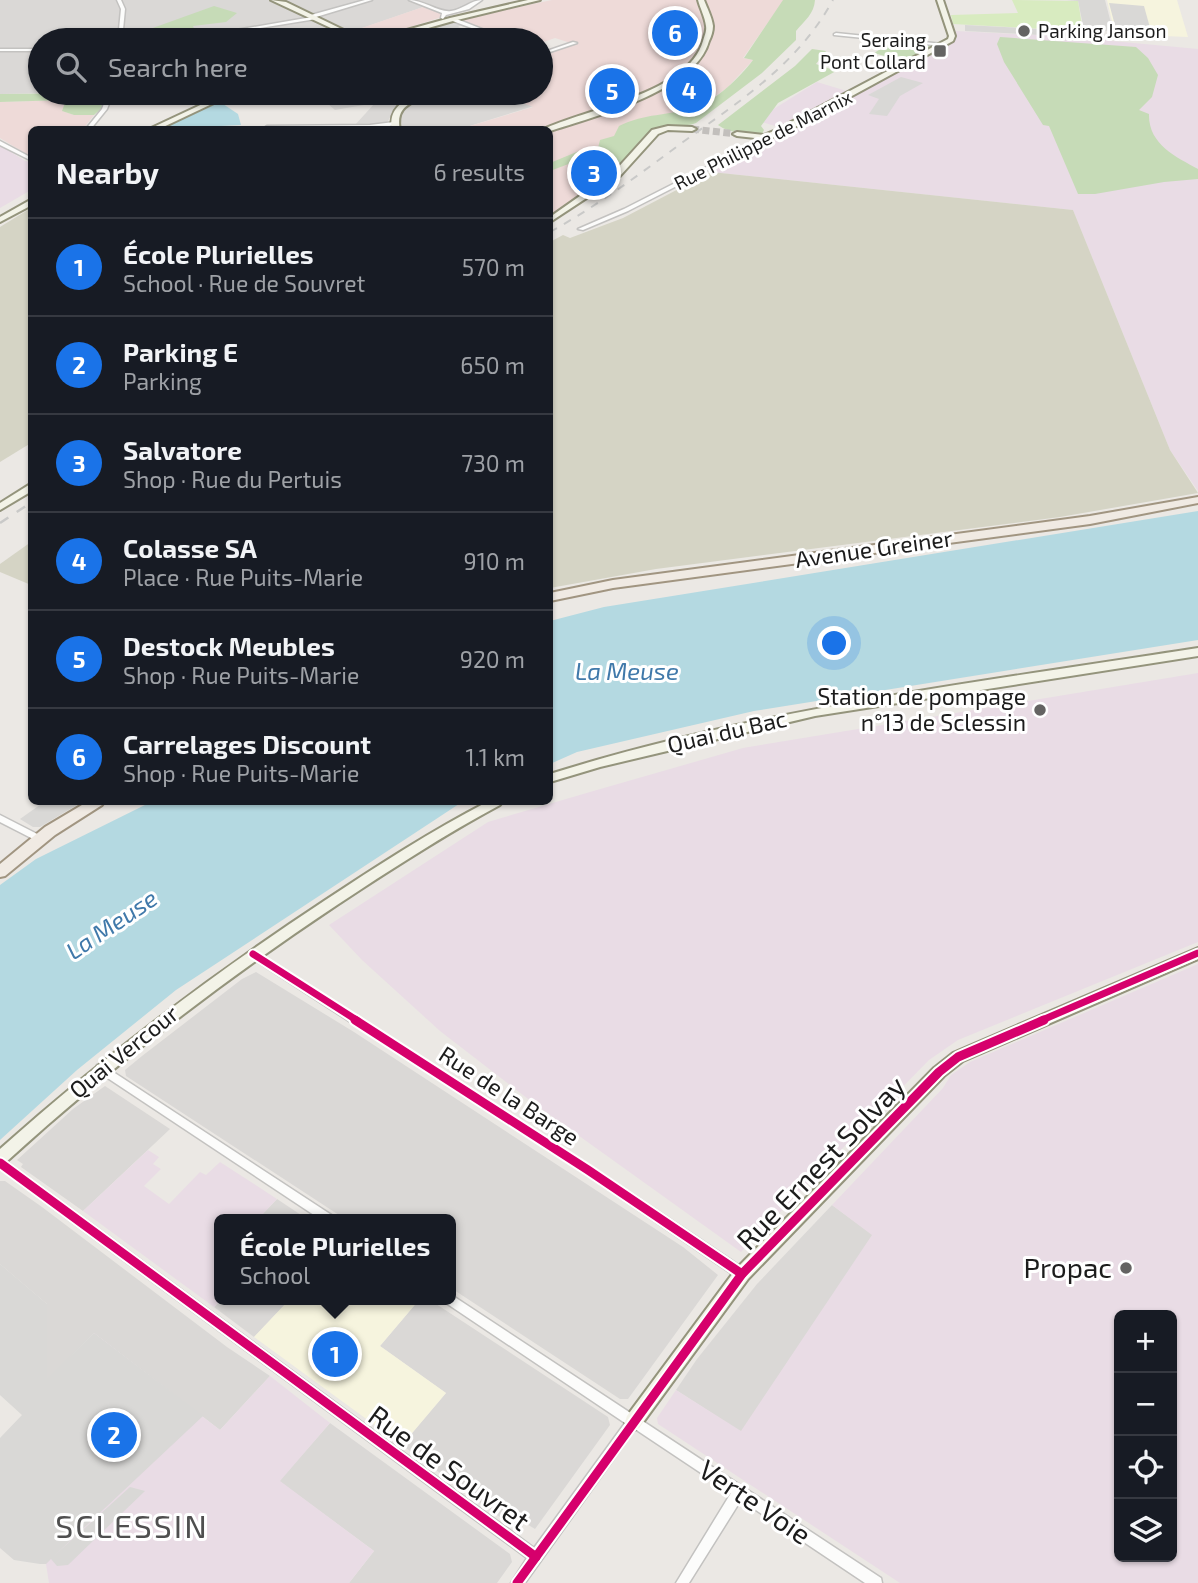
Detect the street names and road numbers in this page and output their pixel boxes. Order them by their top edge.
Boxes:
street label: Rue Philippe de Marnix [670,85,856,194]
street label: Avenue Greiner [793,523,954,573]
street label: Quai du Bac [664,704,789,758]
street label: Quai Vercour [63,999,184,1104]
street label: Rue de la Barge [434,1040,585,1151]
street label: Rue Ernest Solvay [729,1068,912,1256]
street label: Rue de Souvret [362,1397,537,1537]
street label: Verte Voie [693,1451,818,1551]

